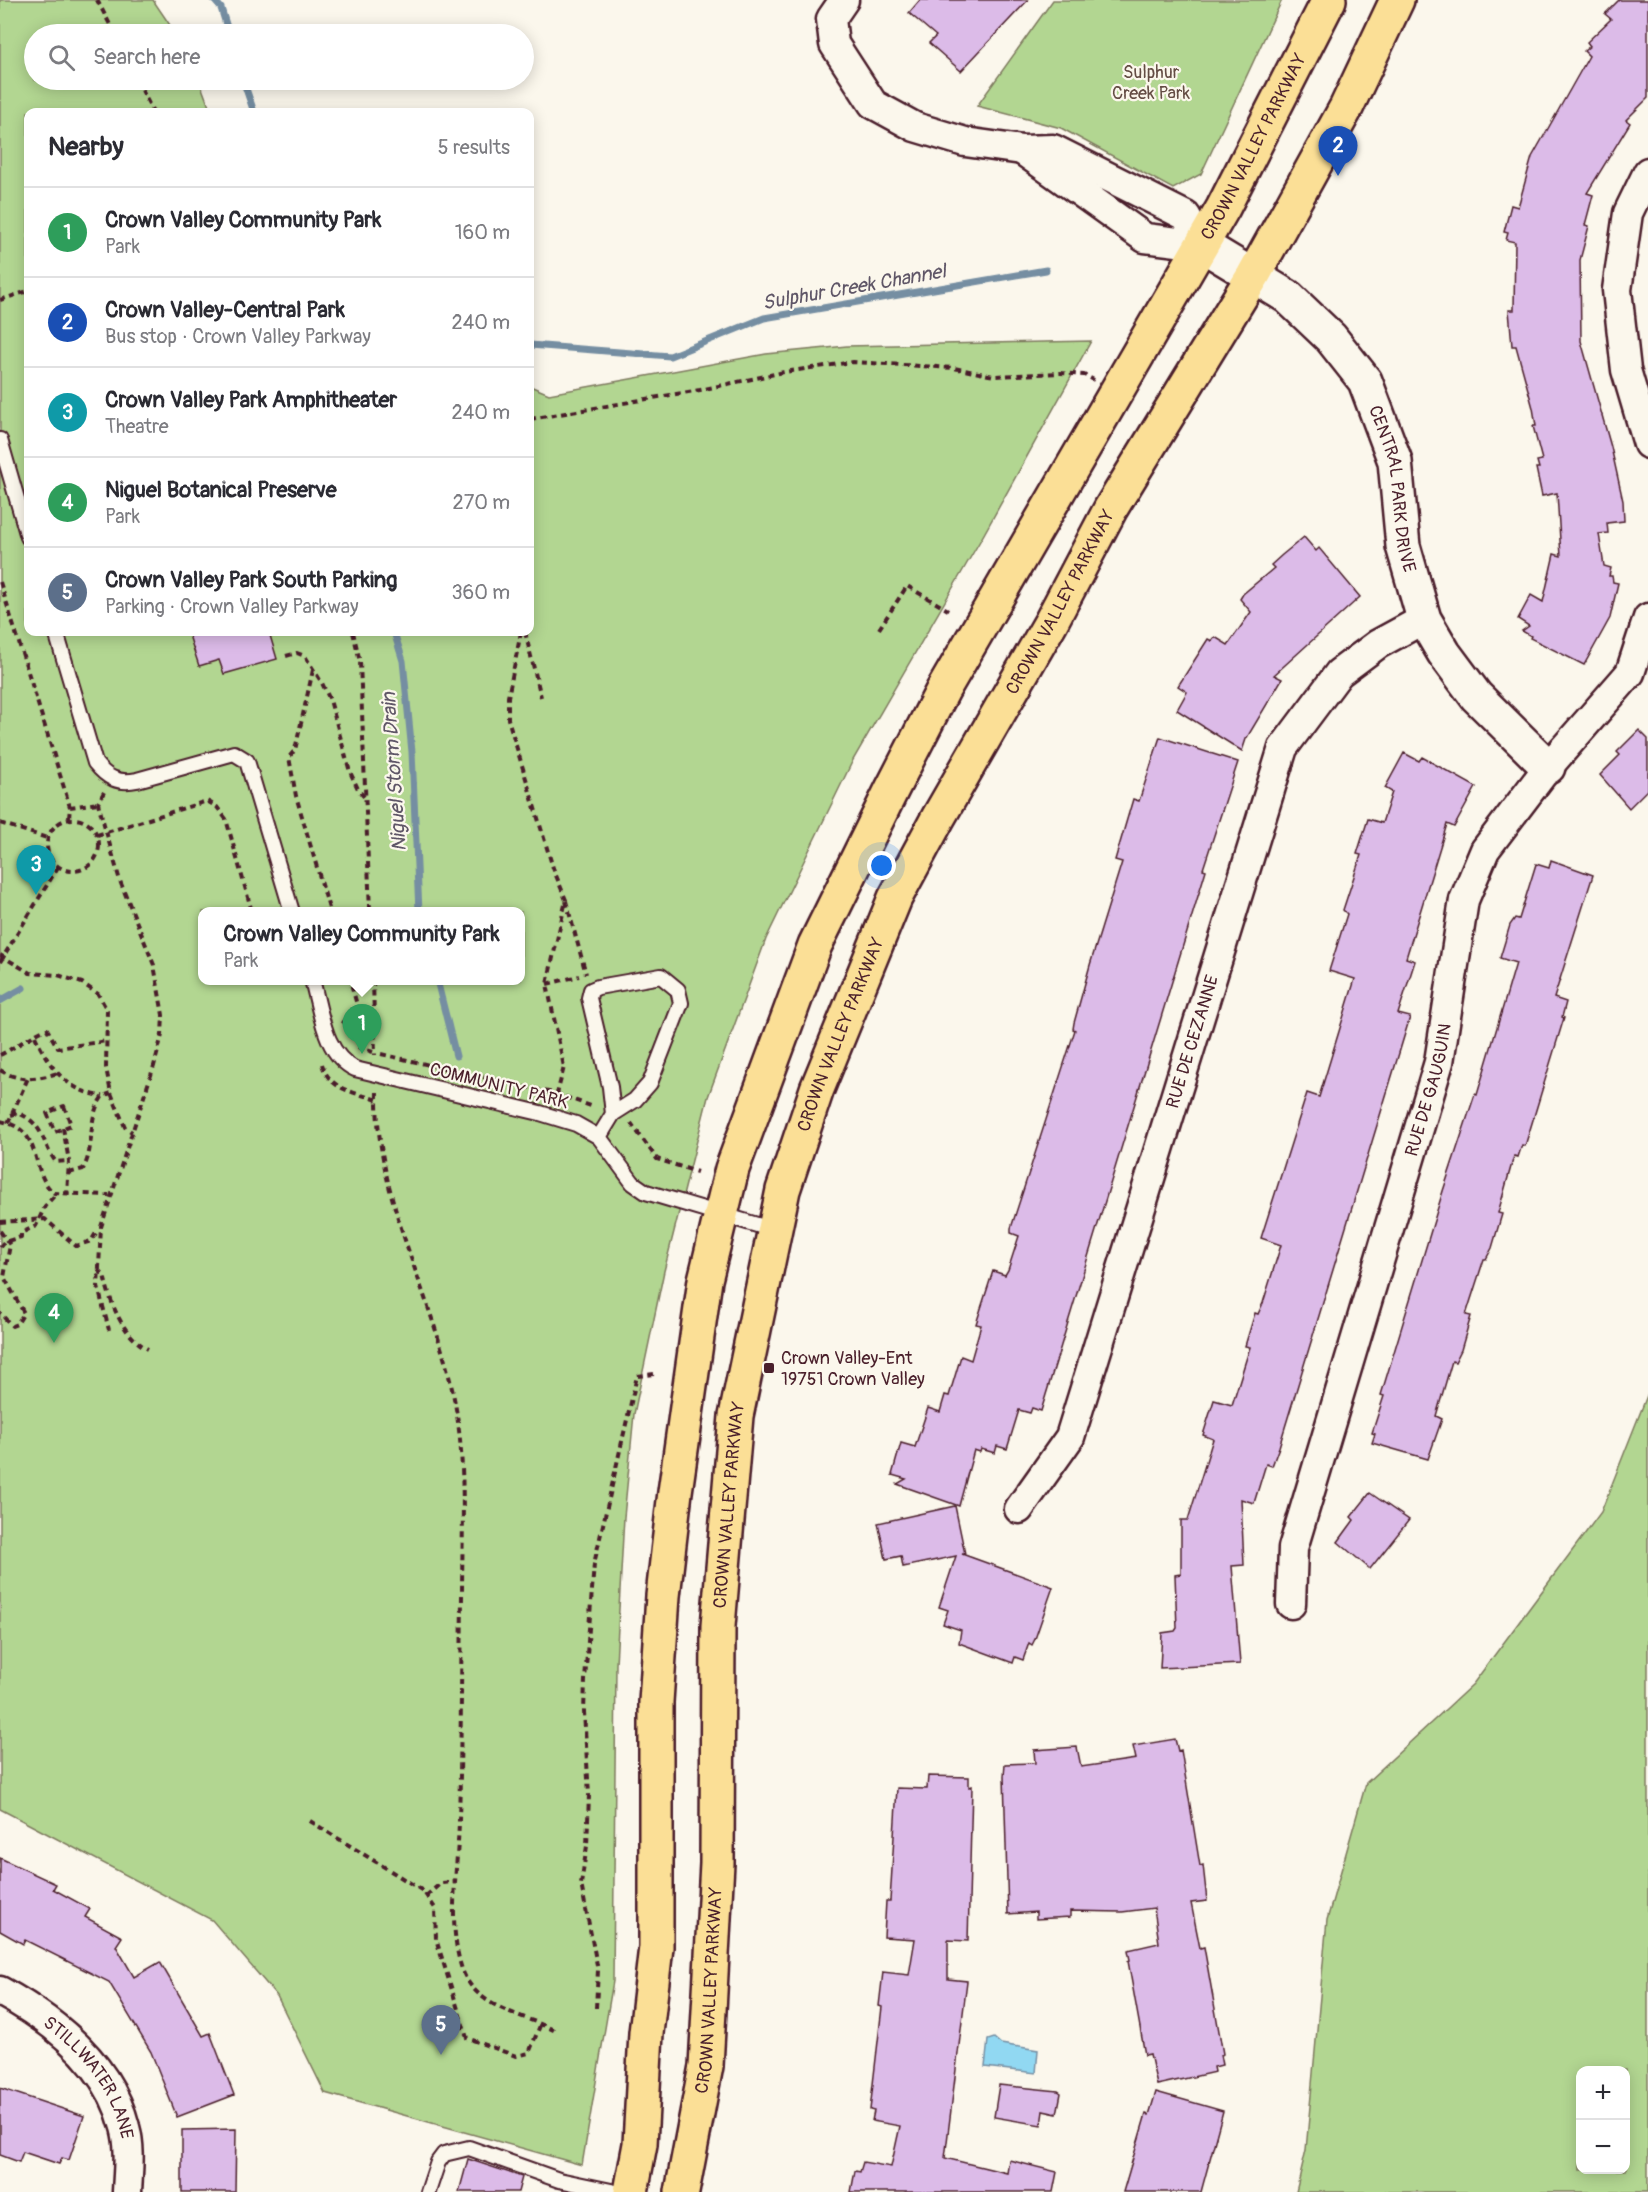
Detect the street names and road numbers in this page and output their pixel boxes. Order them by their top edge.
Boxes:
street label: CROWN VALLEY PARKWAY [1195,49,1312,244]
street label: CENTRAL PARK DRIVE [1364,402,1422,575]
street label: CROWN VALLEY PARKWAY [1000,505,1120,698]
street label: CROWN VALLEY PARKWAY [792,933,889,1135]
street label: RUE DE CEZANNE [1161,972,1224,1111]
street label: RUE DE GAUGUIN [1400,1022,1456,1159]
street label: COMMUNITY PARK [427,1058,571,1114]
street label: CROWN VALLEY PARKWAY [708,1399,750,1609]
street label: CROWN VALLEY PARKWAY [690,1886,727,2095]
street label: STILLWATER LANE [39,2011,139,2141]

